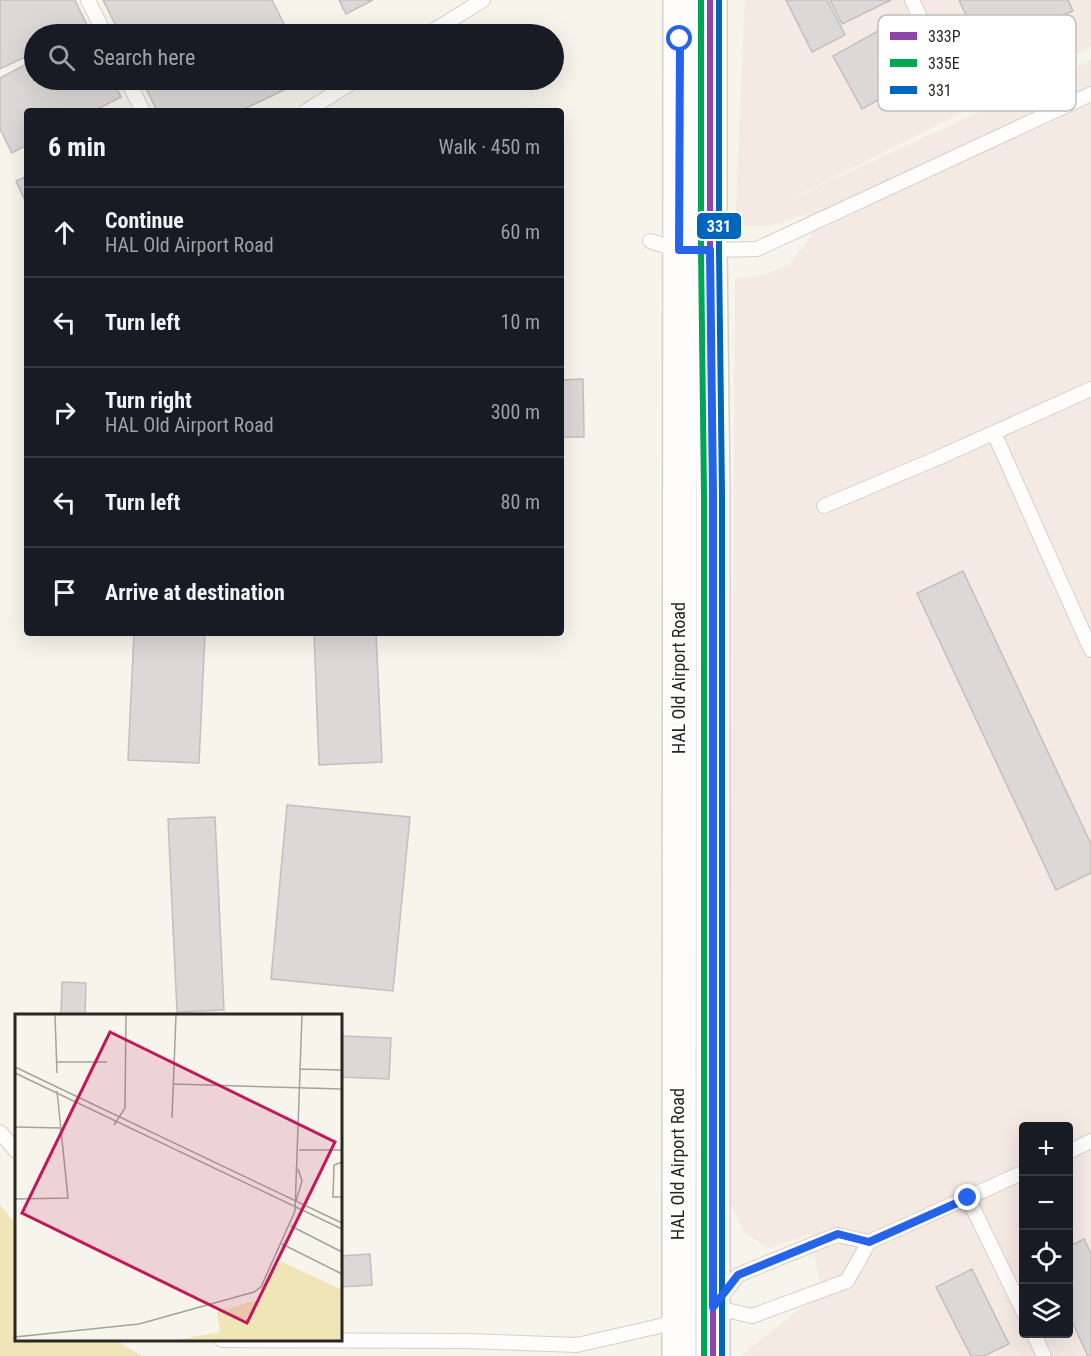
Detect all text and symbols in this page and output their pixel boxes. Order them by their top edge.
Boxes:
legend [878,15,1076,111]
search box [24,24,564,90]
route start [666,25,692,51]
text: 333P [928,27,961,46]
icon: search [45,41,78,74]
text: Search here [93,45,195,70]
text: 335E [928,54,960,73]
text: 331 [928,81,952,100]
text: 6 min [48,132,106,162]
text: Walk · 450 m [439,135,540,159]
text: Continue [105,208,184,233]
line badge: 331 [696,212,742,240]
icon: ahead [48,216,81,249]
text: 331 [707,217,731,236]
text: 60 m [501,220,540,244]
text: HAL Old Airport Road [105,233,274,257]
icon: left [48,306,81,339]
text: Turn left [105,310,180,335]
text: 10 m [501,310,540,334]
text: Turn right [105,388,192,413]
icon: right [48,396,81,429]
text: 300 m [491,400,540,424]
text: HAL Old Airport Road [105,413,274,437]
icon: left [48,486,81,519]
text: Turn left [105,490,180,515]
text: 80 m [501,490,540,514]
icon: arrive [48,576,81,609]
text: Arrive at destination [105,580,285,605]
street label: HAL Old Airport Road [668,602,689,754]
inset map [15,1014,342,1341]
street label: HAL Old Airport Road [667,1088,688,1240]
map controls [1019,1122,1073,1338]
button: + [1019,1122,1073,1176]
button: − [1019,1176,1073,1230]
route end [954,1184,980,1210]
button: locate [1019,1230,1073,1284]
button: layers [1019,1284,1073,1338]

